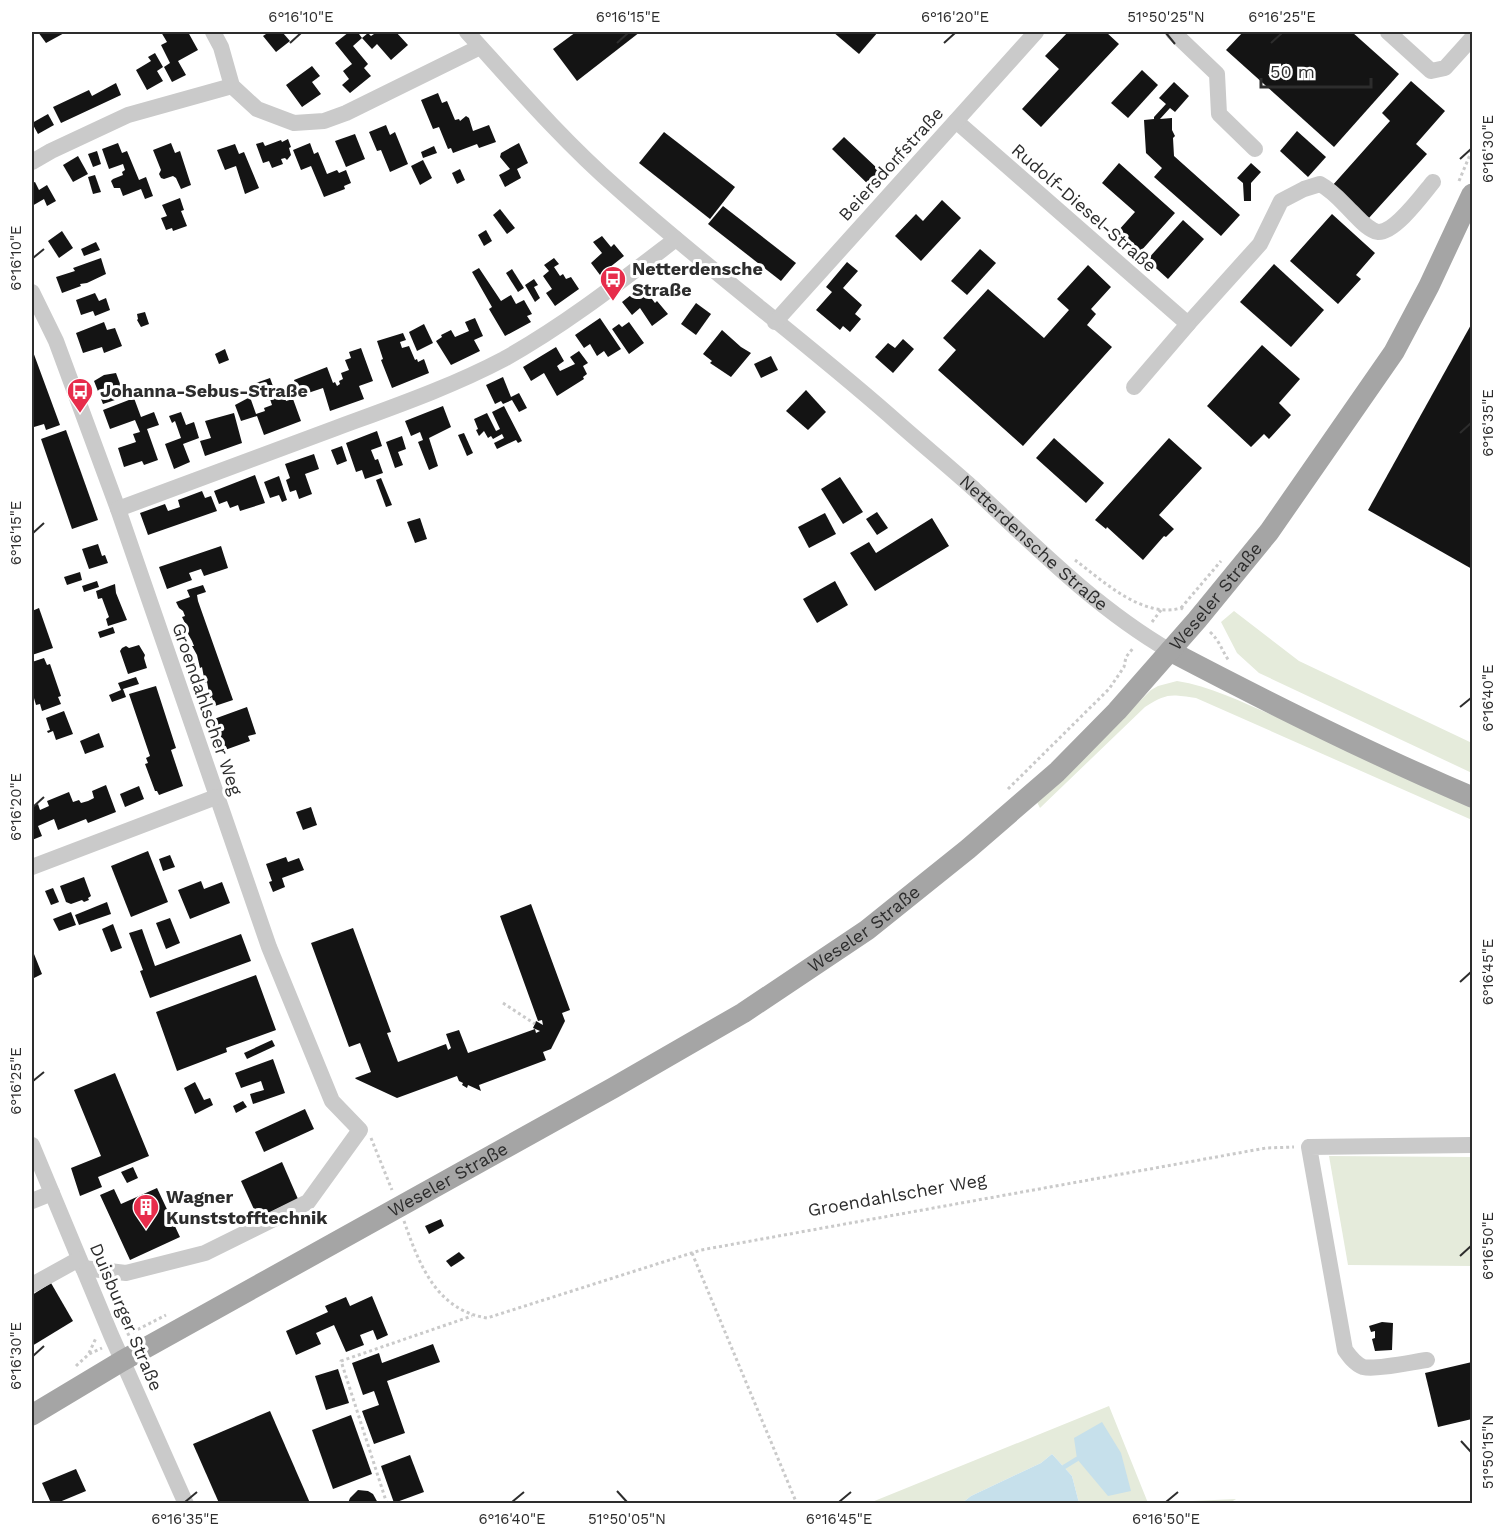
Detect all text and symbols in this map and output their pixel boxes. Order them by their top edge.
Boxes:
text: 6°16'10"E [268,8,334,26]
text: 6°16'15"E [596,8,660,26]
text: 6°16'20"E [921,8,989,26]
text: 51°50'25"N [1127,8,1205,26]
text: 6°16'25"E [1248,8,1316,26]
scale bar [1261,51,1370,89]
text: 50 m [1270,61,1315,82]
street label: Beiersdorfstraße [834,102,947,225]
text: 6°16'30"E [1479,115,1497,183]
street label: Rudolf-Diesel-Straße [1008,139,1161,276]
text: 6°16'10"E [7,225,25,291]
place label: Netterdensche Straße [632,258,763,300]
bus stop icon: Netterdensche Straße [598,264,628,302]
bus stop icon: Johanna-Sebus-Straße [65,376,95,414]
place label: Johanna-Sebus-Straße [100,380,308,401]
text: 6°16'35"E [1479,389,1497,457]
street label: Netterdensche Straße [956,470,1112,615]
text: 6°16'15"E [7,501,25,565]
street label: Weseler Straße [1164,538,1266,654]
street label: Groendahlscher Weg [168,620,247,798]
text: 6°16'40"E [1479,664,1497,732]
text: 6°16'20"E [7,773,25,841]
street label: Weseler Straße [804,881,924,977]
text: 6°16'45"E [1479,939,1497,1005]
text: 6°16'25"E [7,1047,25,1115]
street label: Weseler Straße [384,1138,511,1221]
street label: Groendahlscher Weg [806,1168,988,1221]
place label: Wagner Kunststofftechnik [166,1186,328,1228]
building icon: Wagner Kunststofftechnik [131,1192,161,1230]
text: 6°16'50"E [1479,1212,1497,1280]
street label: Duisburger Straße [86,1240,167,1394]
text: 6°16'30"E [7,1322,25,1390]
text: 51°50'15"N [1479,1415,1497,1489]
text: 6°16'35"E [151,1510,219,1528]
text: 6°16'40"E [478,1510,546,1528]
text: 51°50'05"N [588,1510,666,1528]
text: 6°16'45"E [806,1510,872,1528]
text: 6°16'50"E [1132,1510,1200,1528]

